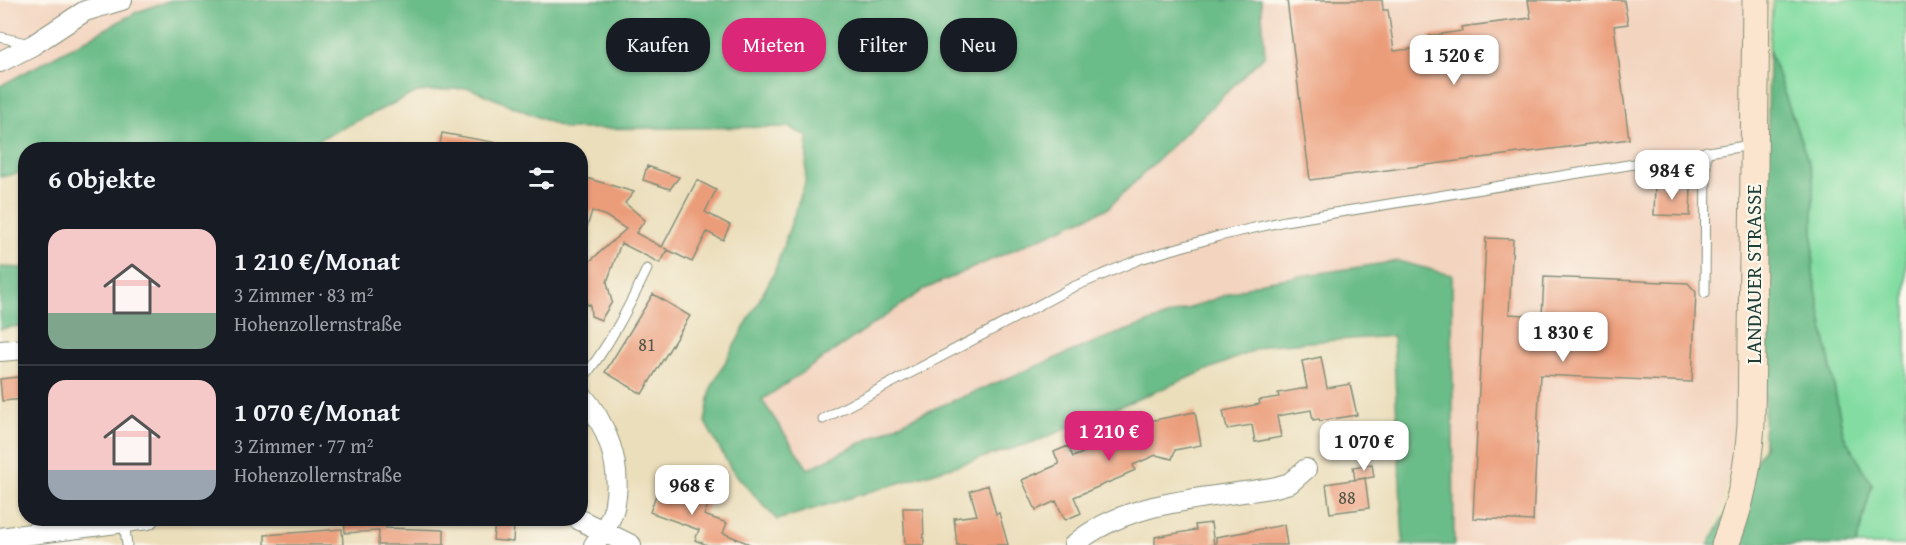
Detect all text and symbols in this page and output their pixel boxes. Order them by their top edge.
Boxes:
chip: Kaufen [606,18,710,72]
chip: Mieten [722,18,826,72]
chip: Filter [838,18,928,72]
chip: Neu [940,18,1017,72]
pin: 1 520 € [1399,35,1509,86]
text: 1 520 € [1424,40,1484,69]
pin: 984 € [1630,150,1714,201]
text: 984 € [1649,155,1695,184]
text: 6 Objekte [48,159,156,198]
icon: filters [525,162,558,195]
street label: LANDAUER STRASSE [1738,184,1769,364]
text: 1 210 €/Monat [234,241,400,280]
icon: home [96,253,168,325]
text: 3 Zimmer · 83 m² [234,280,373,309]
text: Hohenzollernstraße [234,309,402,338]
pin: 1 830 € [1508,312,1618,363]
text: 1 830 € [1533,317,1593,346]
house number: 81 [638,331,656,358]
text: 1 070 €/Monat [234,392,400,431]
icon: home [96,404,168,476]
pin: 1 210 € [1054,411,1164,462]
text: 1 210 € [1079,416,1139,445]
pin: 1 070 € [1309,421,1419,472]
text: 1 070 € [1334,426,1394,455]
text: 3 Zimmer · 77 m² [234,431,373,460]
text: Hohenzollernstraße [234,460,402,489]
pin: 968 € [650,465,734,516]
text: 968 € [669,470,715,499]
house number: 88 [1338,484,1356,511]

